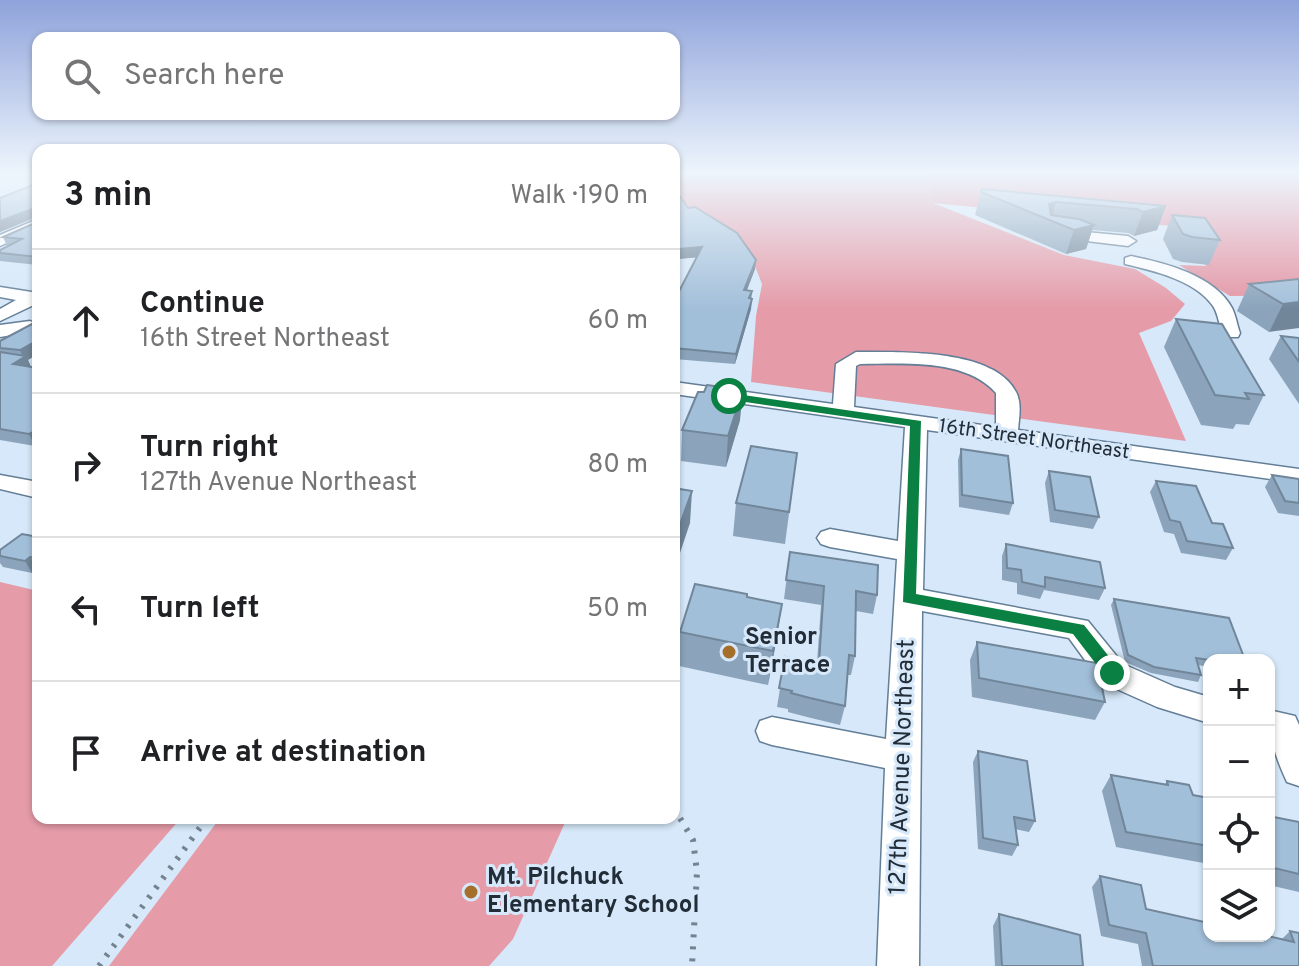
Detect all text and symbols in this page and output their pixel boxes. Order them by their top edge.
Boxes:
search box [32,32,680,120]
icon: search [60,54,104,98]
text: Search here [124,58,284,95]
text: 3 min [64,175,152,218]
text: Walk · 190 m [510,180,648,213]
text: Continue [140,286,265,323]
icon: ahead [64,299,108,343]
text: 60 m [588,305,648,338]
text: 16th Street Northeast [140,323,390,356]
route start [711,378,747,414]
street label: 16th Street Northeast [937,414,1131,466]
text: Turn right [140,430,278,467]
icon: right [64,443,108,487]
text: 80 m [588,449,648,482]
text: 127th Avenue Northeast [140,467,417,500]
icon: left [64,587,108,631]
text: Turn left [140,591,260,628]
text: 50 m [587,593,648,626]
place label: Senior Terrace [745,623,830,681]
street label: 127th Avenue Northeast [884,639,922,895]
marker: Senior Terrace [720,643,738,661]
map controls [1203,654,1275,942]
button: + [1203,654,1275,726]
route end [1094,655,1130,691]
button: − [1203,726,1275,798]
icon: arrive [64,731,108,775]
text: Arrive at destination [140,735,426,772]
button: locate [1203,798,1275,870]
place label: Mt. Pilchuck Elementary School [487,863,699,921]
button: layers [1203,870,1275,942]
marker: Mt. Pilchuck Elementary School [462,883,480,901]

